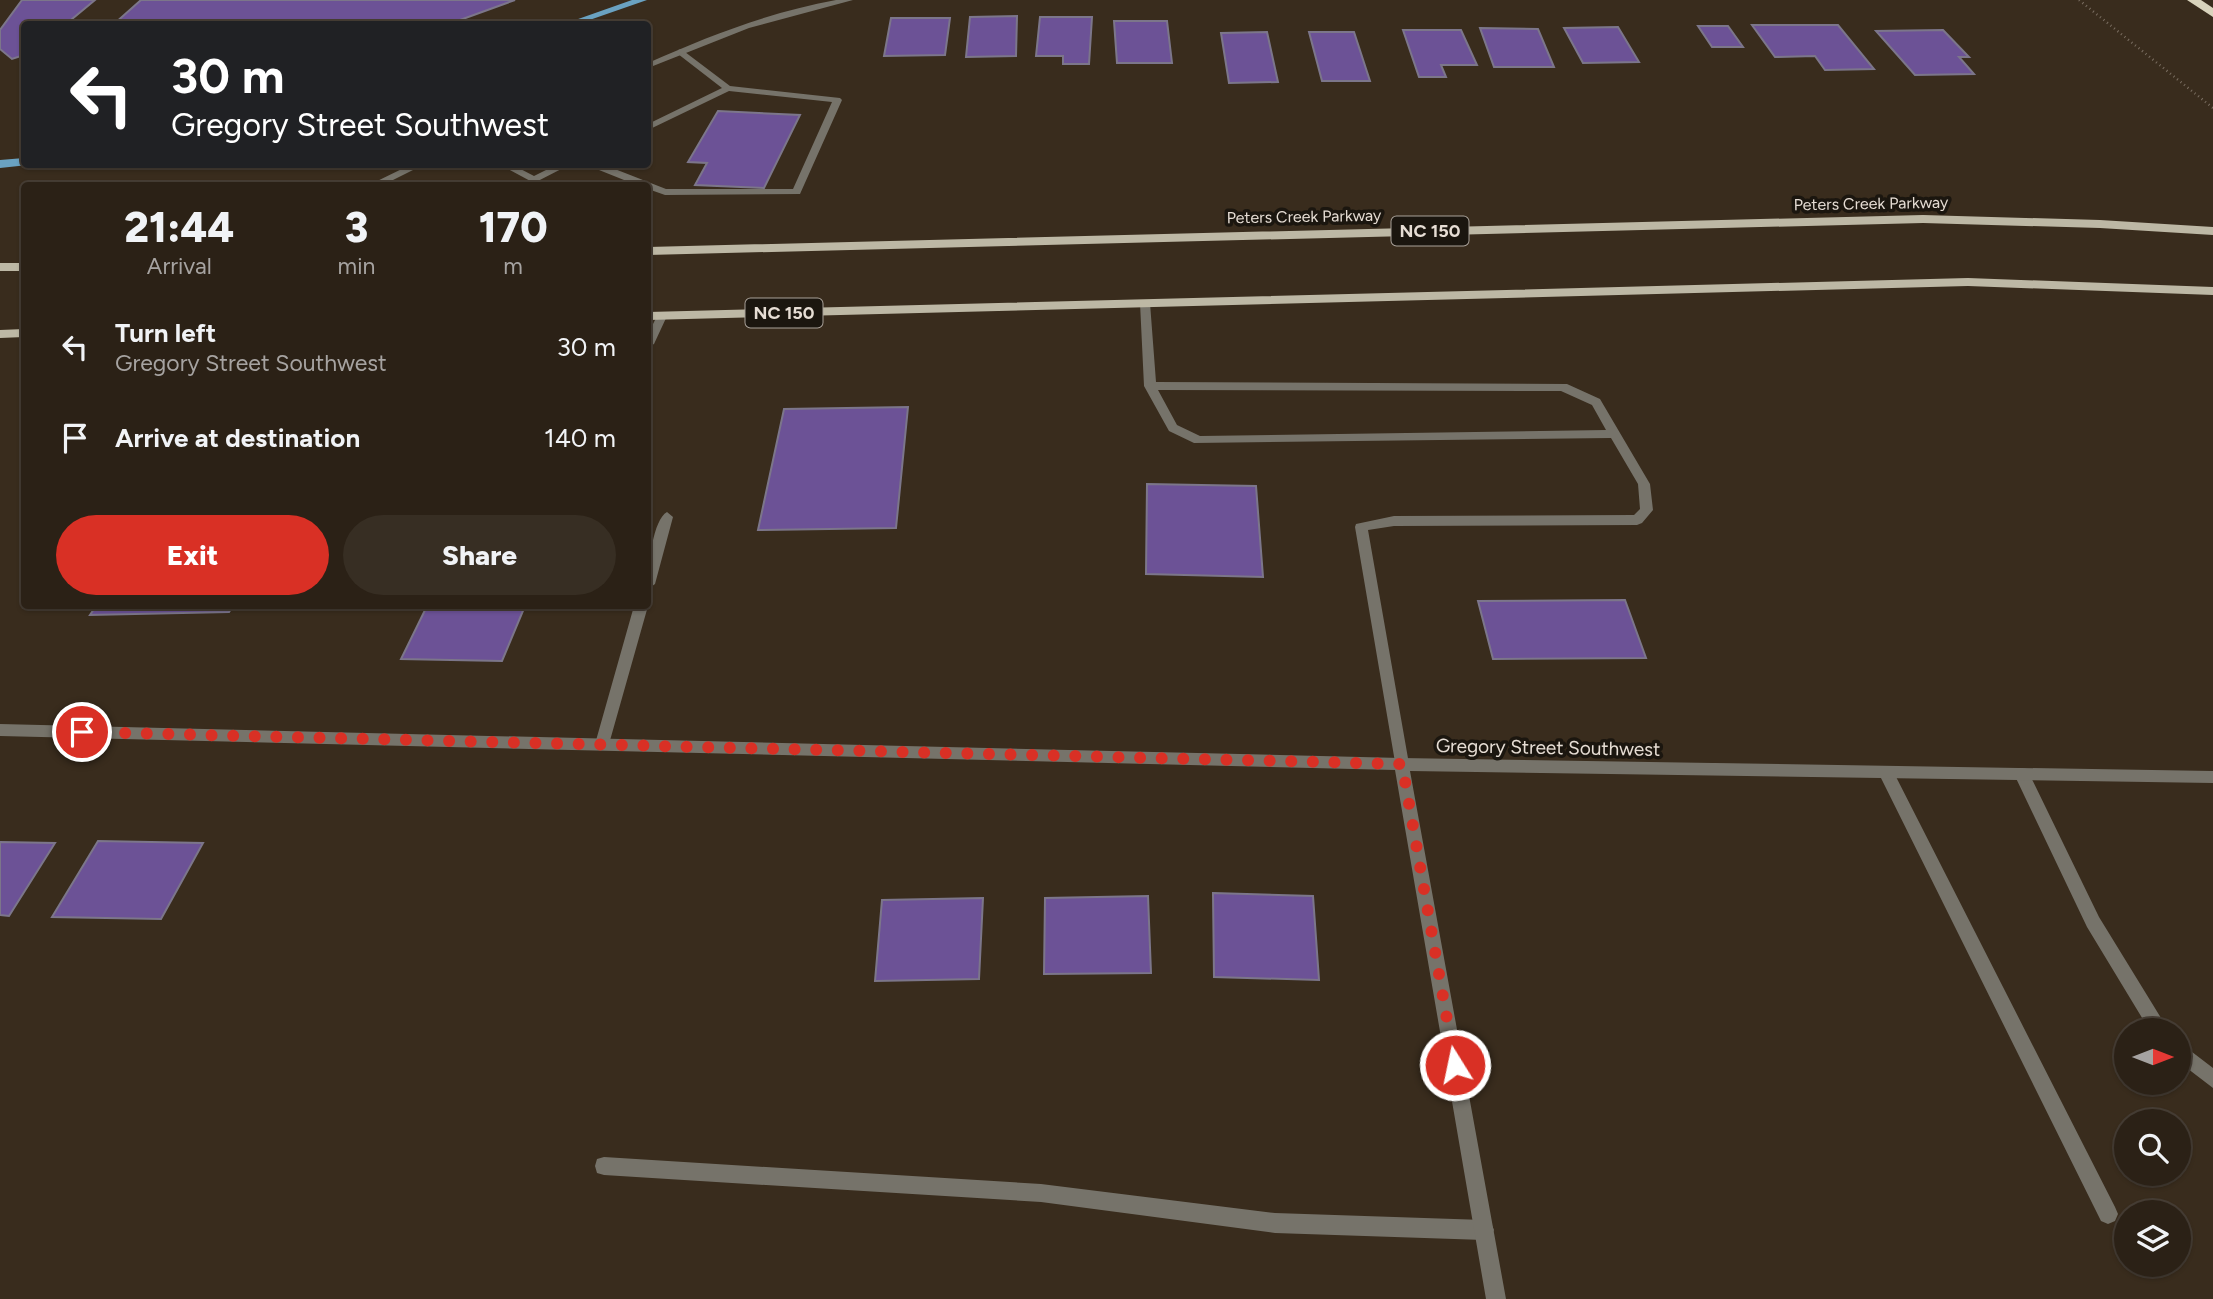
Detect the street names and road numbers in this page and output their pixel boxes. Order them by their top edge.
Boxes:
street label: Peters Creek Parkway [1793,193,1949,214]
street label: Peters Creek Parkway [1226,206,1382,227]
road number: NC 150 [1392,216,1468,246]
road number: NC 150 [746,298,822,328]
street label: Gregory Street Southwest [1436,734,1660,761]

